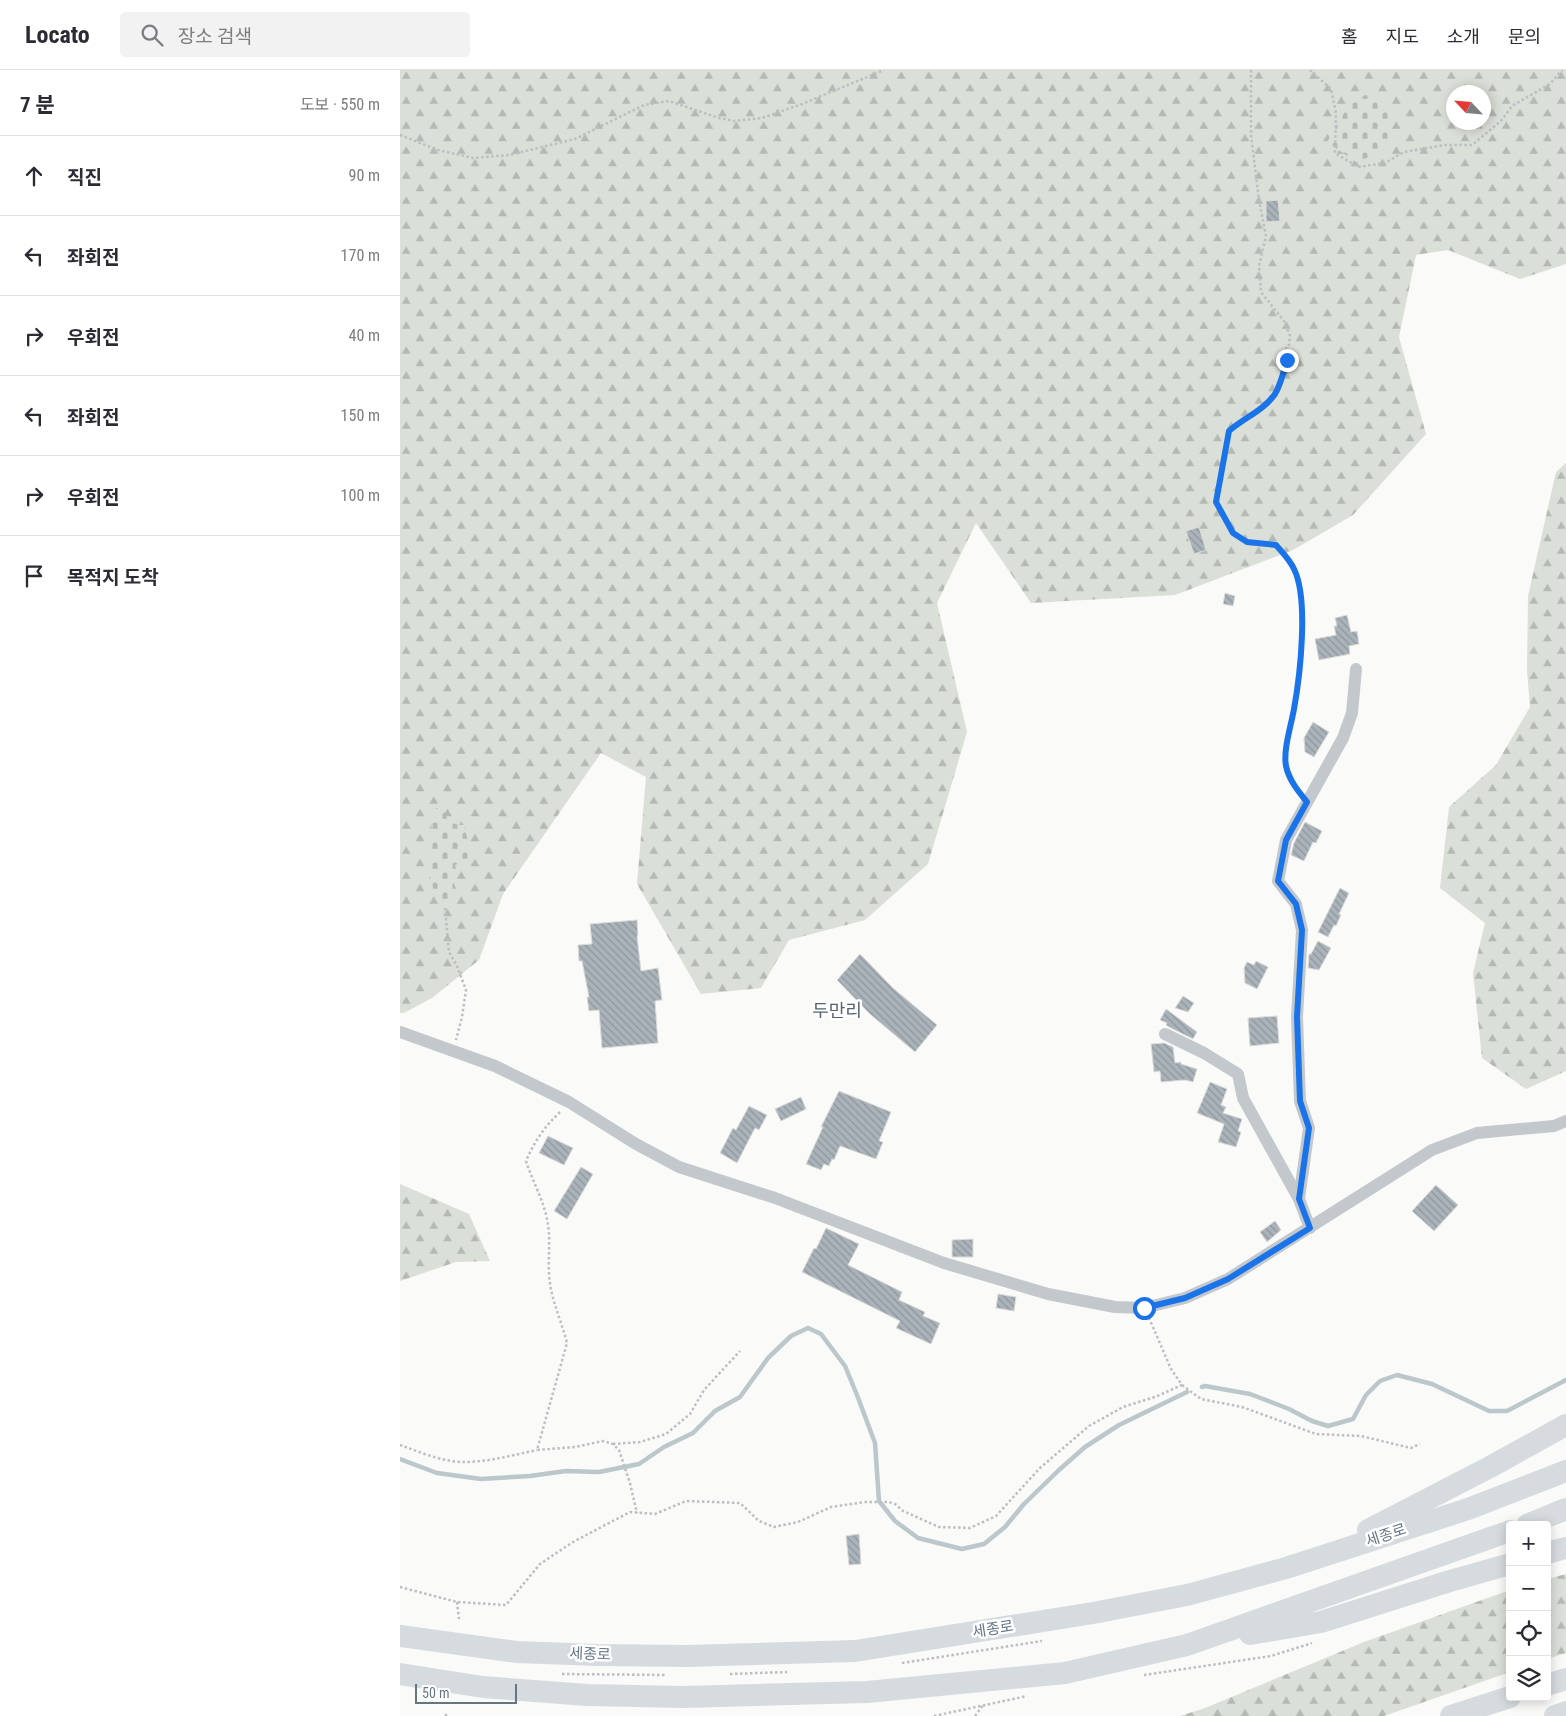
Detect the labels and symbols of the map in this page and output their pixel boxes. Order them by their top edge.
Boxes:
north arrow [1446,85,1491,130]
route end [1276,349,1299,372]
district label: 두만리 [812,1000,862,1021]
route start [1133,1297,1156,1320]
street label: 세종로 [1364,1520,1408,1550]
street label: 세종로 [971,1617,1015,1641]
street label: 세종로 [569,1644,611,1664]
scale bar [415,1681,518,1704]

